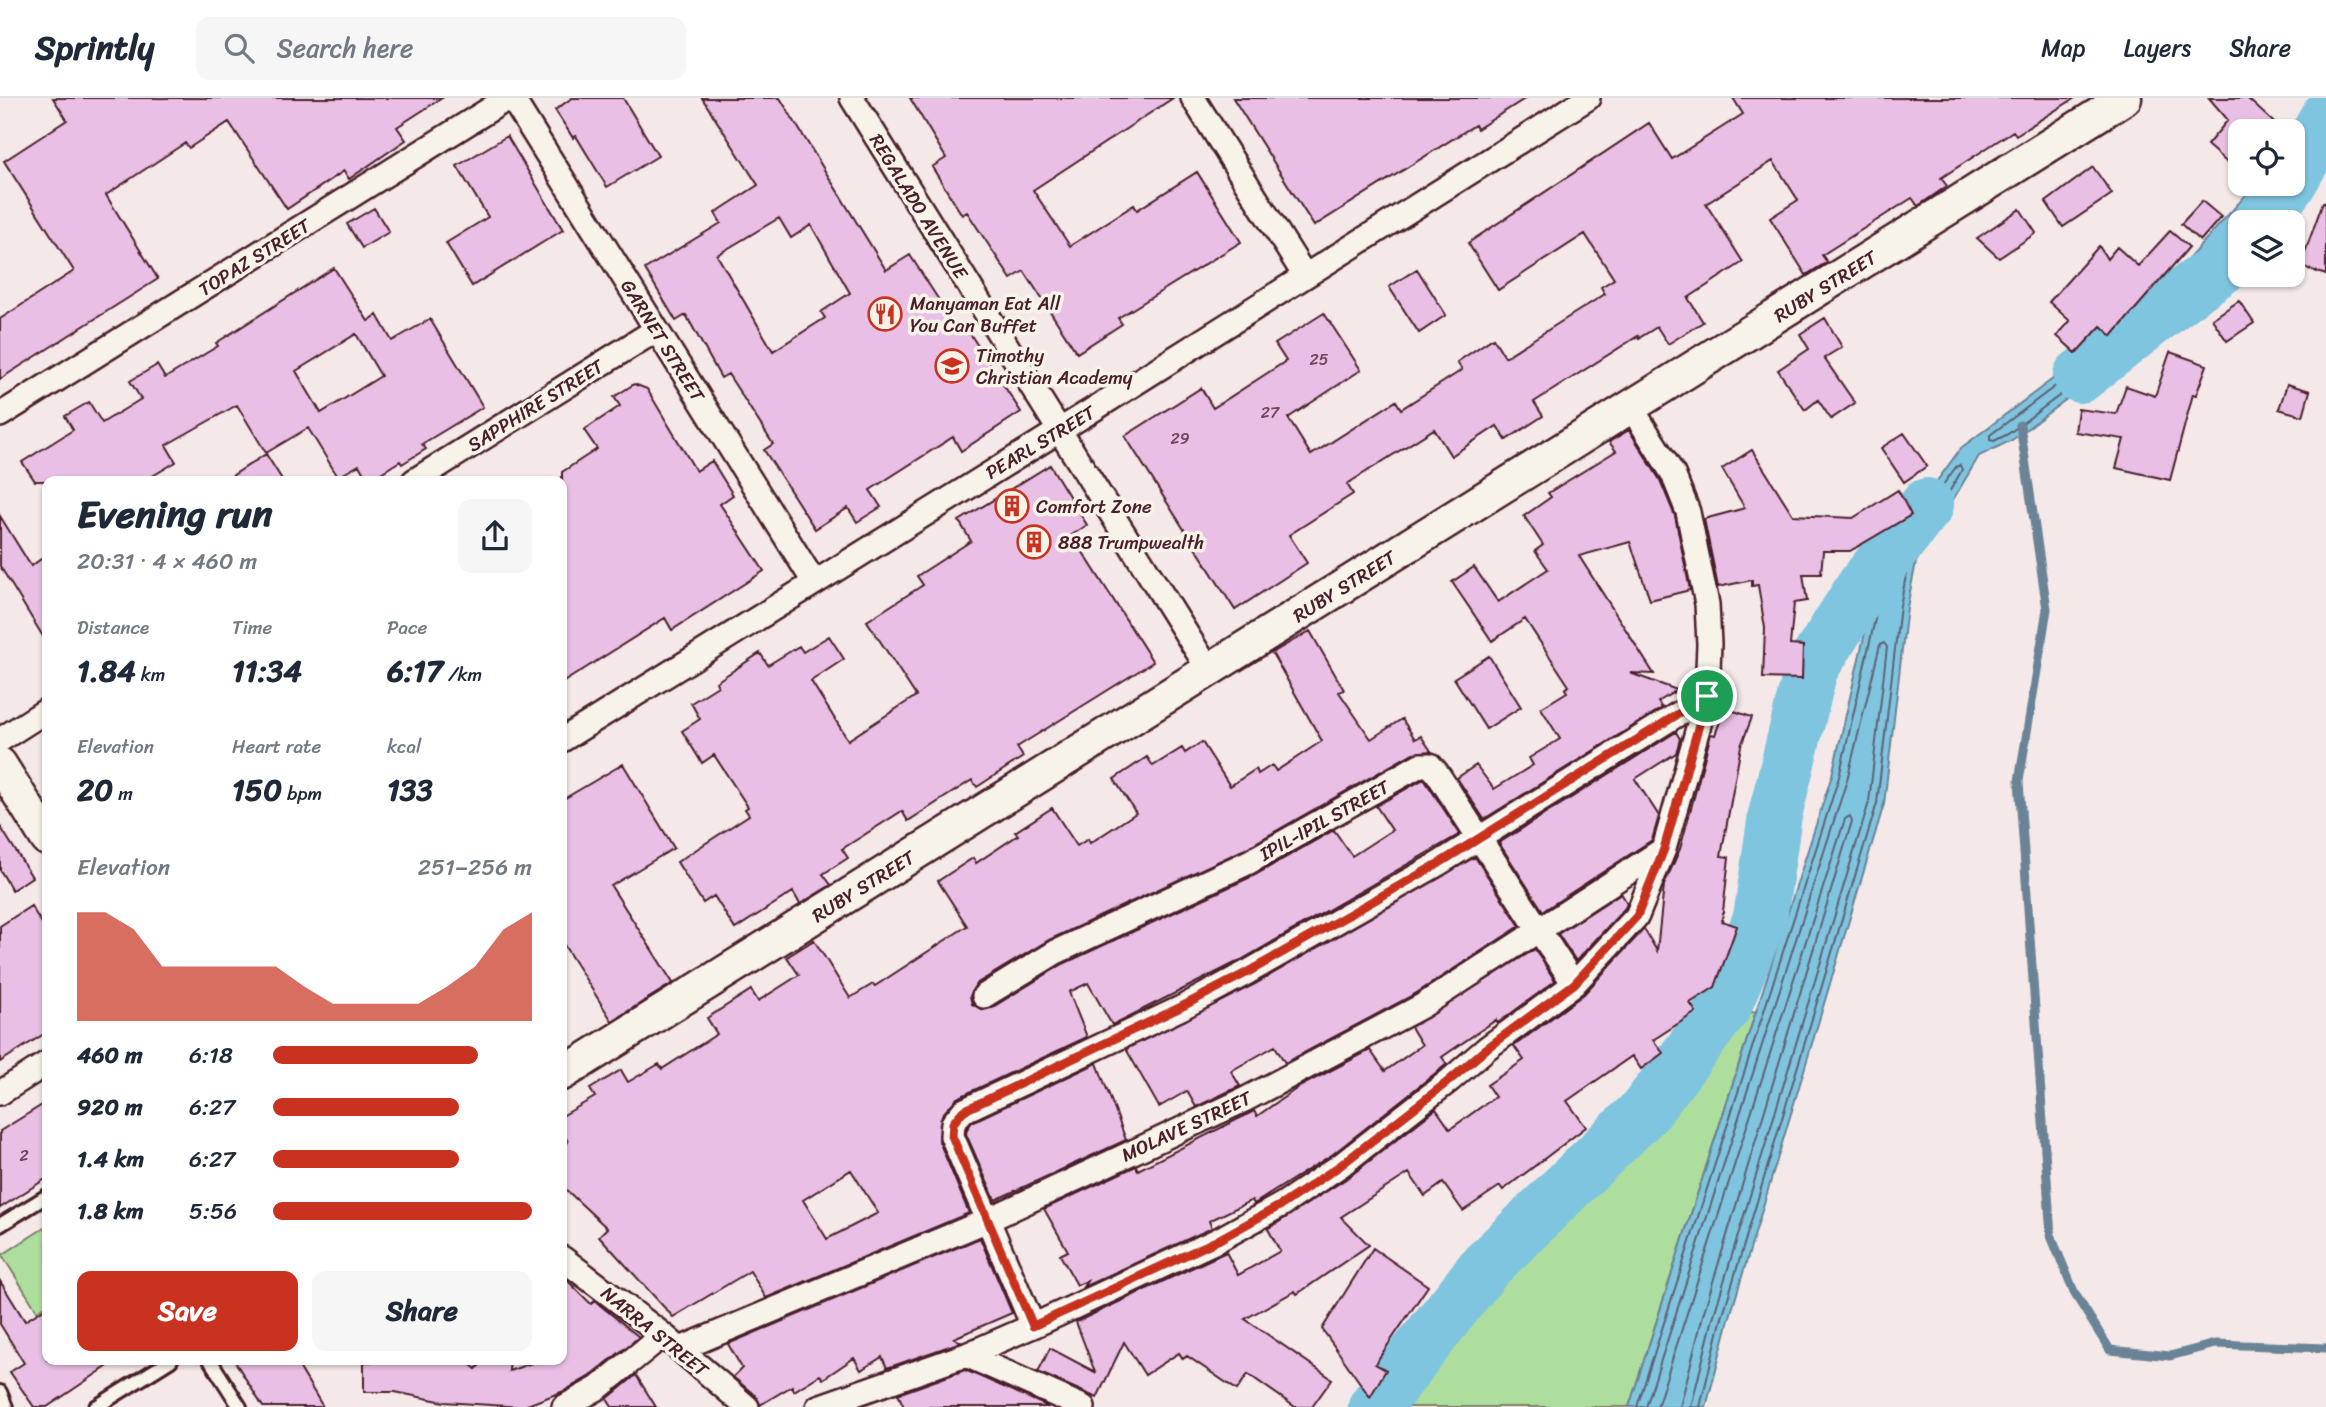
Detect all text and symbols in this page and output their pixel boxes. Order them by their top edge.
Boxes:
search box [196,17,686,80]
text: Sprintly [35,19,154,77]
text: Search here [276,25,413,71]
text: Map [2041,27,2086,69]
text: Layers [2124,27,2191,69]
text: Share [2229,27,2291,69]
icon: search [220,29,258,67]
map controls [2228,119,2305,287]
button: locate [2228,119,2305,196]
street label: REGALADO AVENUE [860,127,977,287]
street label: TOPAZ STREET [192,209,318,305]
button: layers [2228,210,2305,287]
street label: RUBY STREET [1767,241,1885,331]
street label: GARNET STREET [612,272,714,409]
place label: Manyaman Eat All You Can Buffet [910,287,1061,342]
restaurant icon: Manyaman Eat All You Can Buffet [866,295,904,333]
place label: Timothy Christian Academy [976,339,1133,394]
house number: 25 [1309,345,1329,374]
school or university icon: Timothy Christian Academy [933,347,971,385]
street label: SAPPHIRE STREET [461,349,611,461]
street label: PEARL STREET [979,396,1103,488]
house number: 27 [1261,398,1280,427]
house number: 29 [1170,424,1190,453]
text: Evening run [77,481,273,548]
building icon: Comfort Zone [993,487,1031,525]
place label: Comfort Zone [1036,490,1152,523]
button: share [458,499,532,573]
building icon: 888 Trumpwealth [1015,523,1053,561]
place label: 888 Trumpwealth [1058,526,1204,559]
text: 20:31 · 4 × 460 m [77,541,257,582]
street label: RUBY STREET [1286,541,1404,631]
text: Distance [77,611,149,644]
text: Time [232,611,272,644]
text: Pace [387,611,427,644]
text: 1.84 [77,644,136,698]
text: 11:34 [232,644,302,698]
text: 6:17 [387,644,443,698]
text: km [136,658,165,691]
text: /km [443,658,482,691]
pin [1677,666,1737,726]
icon: arrive [1688,677,1726,715]
text: Elevation [77,730,154,763]
text: Heart rate [232,730,321,763]
text: kcal [387,730,422,763]
text: 20 [77,763,113,817]
text: 150 [232,763,282,817]
text: 133 [387,763,433,817]
street label: IPIL-IPIL STREET [1252,771,1396,870]
text: m [113,777,133,810]
text: bpm [282,777,322,810]
street label: RUBY STREET [805,841,923,931]
text: Elevation [77,847,170,888]
text: 251–256 m [418,847,532,888]
text: 460 m [77,1035,143,1076]
text: 6:18 [189,1035,233,1076]
street label: MOLAVE STREET [1115,1081,1258,1171]
text: 920 m [77,1087,143,1128]
text: 6:27 [189,1087,235,1128]
text: 1.4 km [77,1139,144,1180]
text: 6:27 [189,1139,235,1180]
house number: 2 [19,1141,29,1170]
text: 1.8 km [77,1191,144,1232]
text: 5:56 [189,1191,237,1232]
button: Save [77,1271,298,1351]
button: Share [312,1271,532,1351]
street label: NARRA STREET [593,1277,717,1386]

